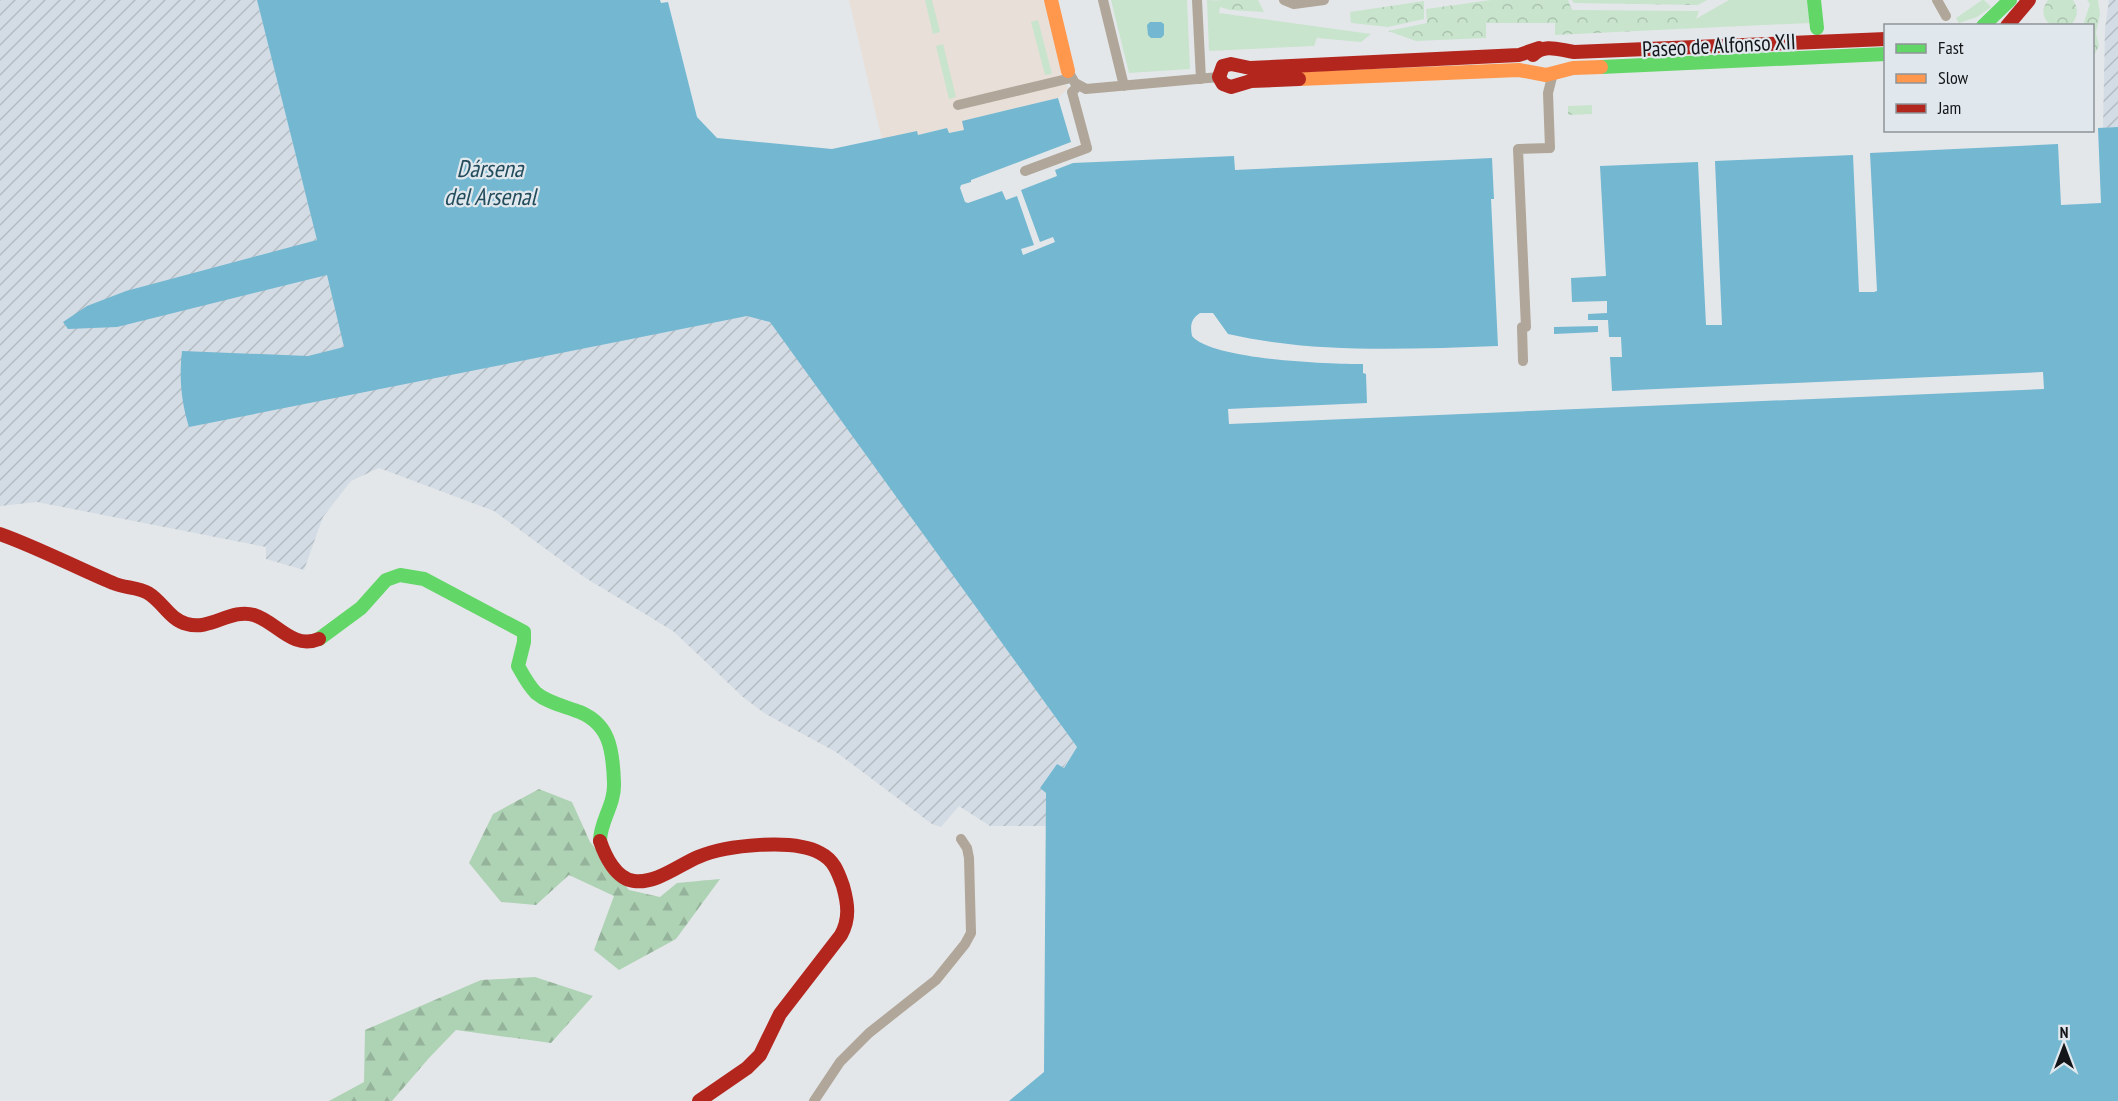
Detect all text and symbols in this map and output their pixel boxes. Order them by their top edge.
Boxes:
legend [1884,24,2094,132]
street label: Paseo de Alfonso XII [1641,27,1797,63]
text: Fast [1938,36,1964,59]
text: Slow [1938,66,1969,89]
text: Jam [1937,96,1961,119]
water label: Dársena del Arsenal [444,153,538,212]
north arrow [2034,1017,2094,1077]
text: N [2060,1022,2068,1042]

